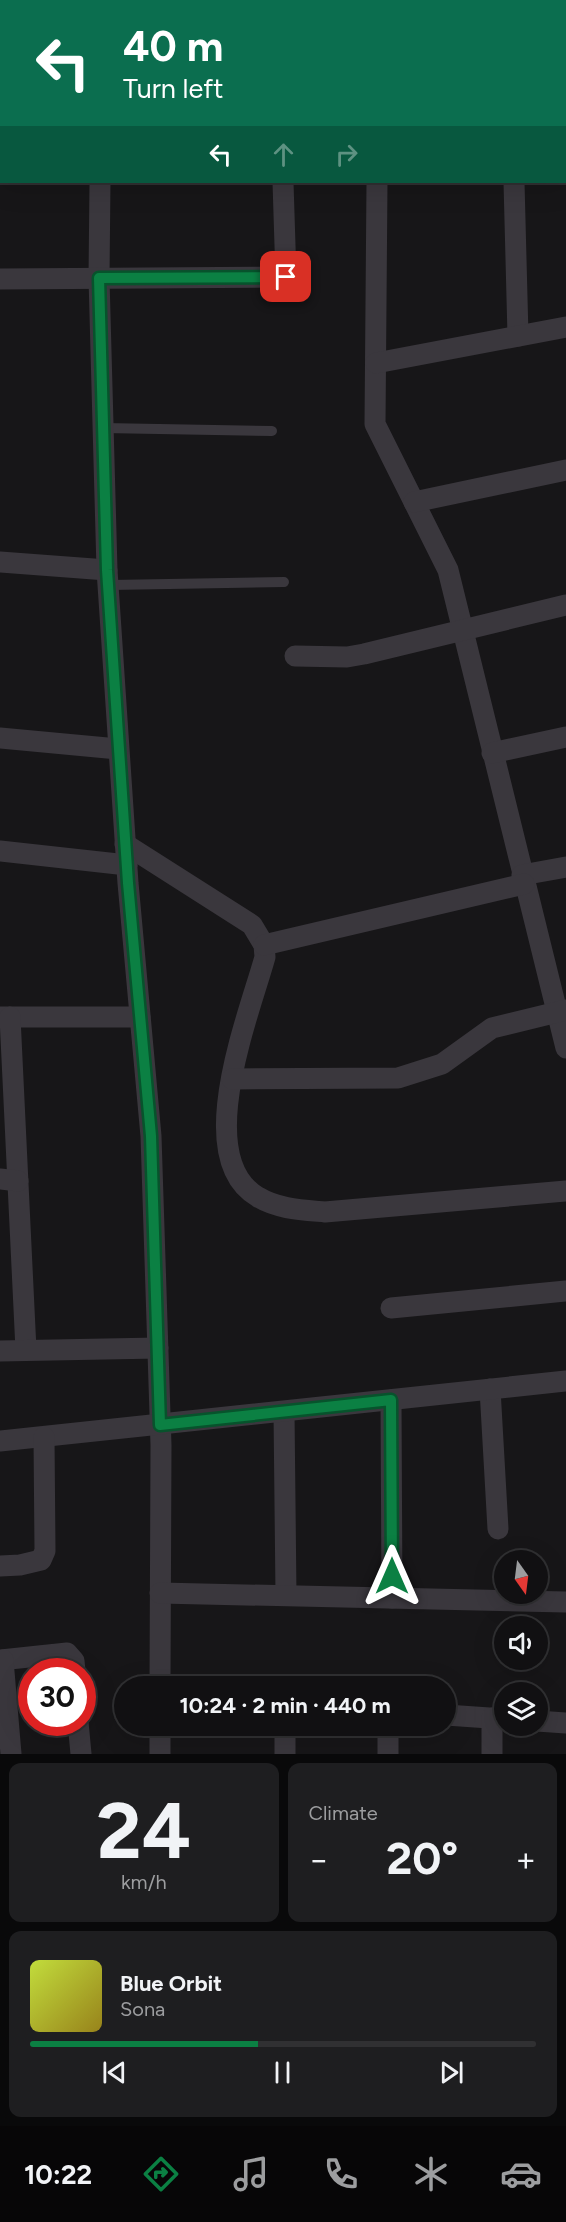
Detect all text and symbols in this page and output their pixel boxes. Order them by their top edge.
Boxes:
text: 40 m [123,21,223,72]
icon: left [24,24,102,102]
text: Turn left [123,72,223,105]
icon: left [204,138,237,171]
icon: ahead [267,138,300,171]
icon: right [330,138,363,171]
pin [260,251,311,302]
icon: arrive [269,260,302,293]
position arrow [360,1544,424,1608]
north arrow [494,1550,548,1604]
map controls [494,1550,548,1736]
button: sound [494,1616,548,1670]
speed limit sign: 30 [18,1658,96,1736]
button: layers [494,1682,548,1736]
text: 10:24 · 2 min · 440 m [179,1692,391,1719]
text: 24 [96,1784,191,1878]
text: Climate [309,1801,378,1825]
text: 20° [386,1831,458,1885]
text: − [309,1840,329,1879]
text: + [515,1840,536,1879]
text: km/h [121,1870,167,1894]
text: Blue Orbit [120,1970,222,1997]
text: Sona [120,1997,165,2021]
icon: previous [98,2056,131,2089]
icon: pause [266,2056,299,2089]
icon: next [435,2056,468,2089]
icon: directions [140,2153,182,2195]
icon: music [230,2153,272,2195]
icon: phone [320,2153,362,2195]
icon: climate [410,2153,452,2195]
icon: car [500,2153,542,2195]
text: 10:22 [24,2158,92,2191]

